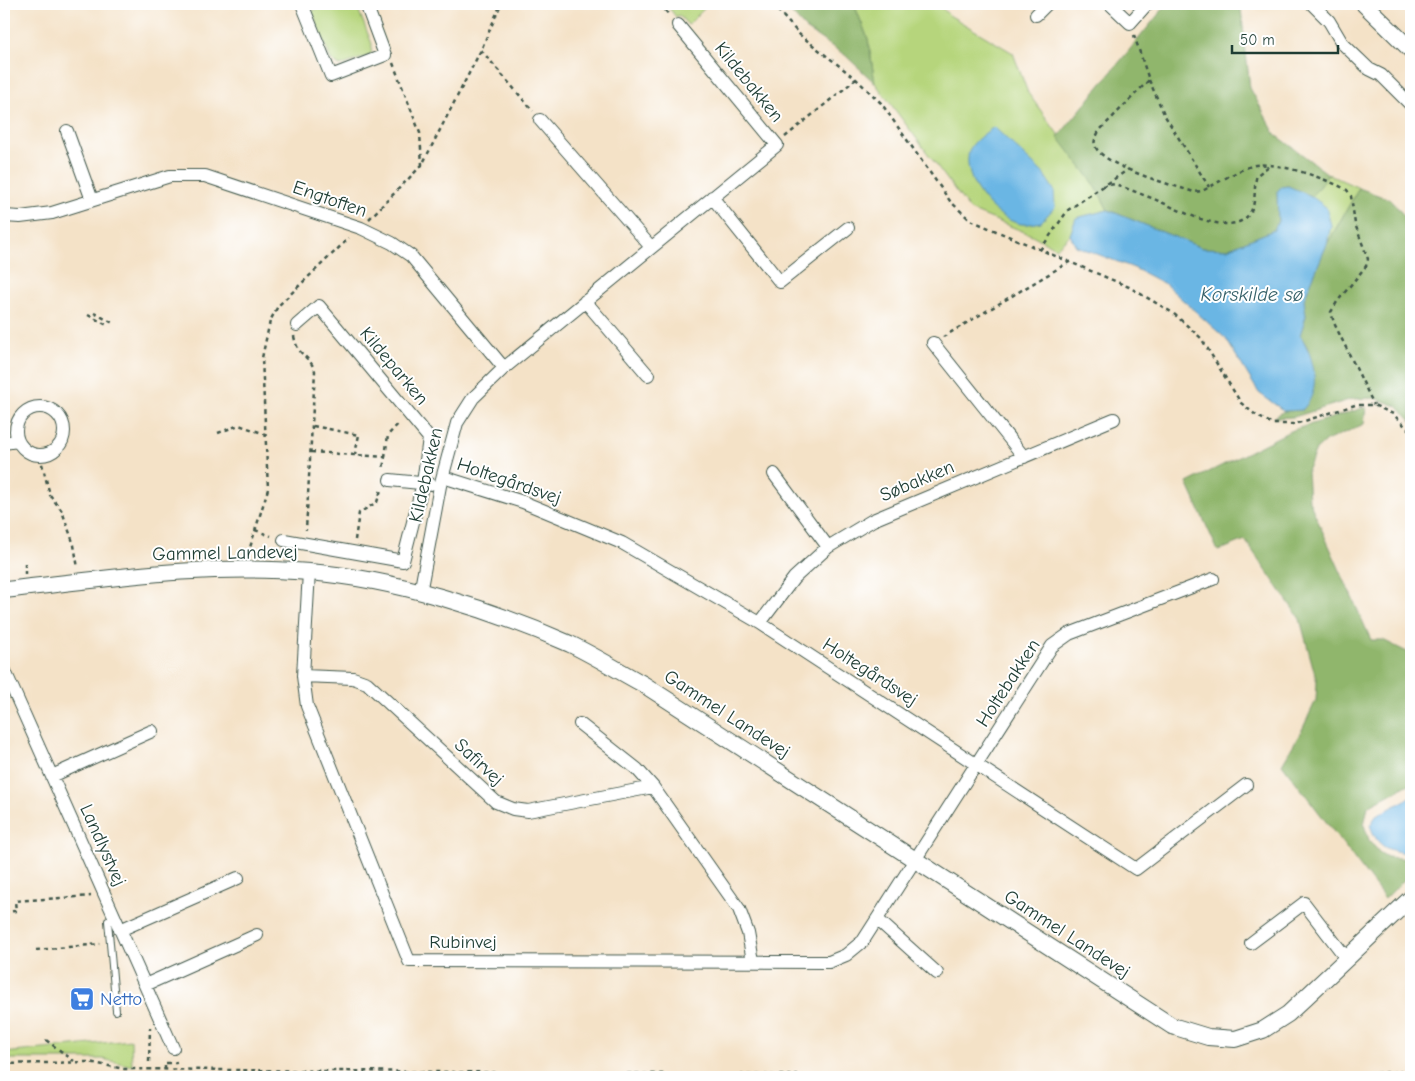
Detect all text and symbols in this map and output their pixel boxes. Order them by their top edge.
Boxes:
scale bar [1232,22,1339,54]
text: 50 m [1240,31,1275,49]
street label: Kildebakken [710,38,788,126]
street label: Engtoften [290,176,370,222]
water label: Korskilde sø [1201,283,1303,306]
street label: Kildeparken [355,323,433,409]
street label: Kildebakken [404,425,448,525]
street label: Holtegårdsvej [454,453,564,509]
street label: Søbakken [877,456,957,506]
street label: Gammel Landevej [152,541,298,565]
street label: Holtegårdsvej [818,633,922,711]
street label: Holtebakken [971,635,1045,731]
street label: Gammel Landevej [660,665,794,763]
street label: Safirvej [450,734,508,790]
street label: Landlystvej [75,801,131,889]
street label: Gammel Landevej [1000,885,1134,983]
street label: Rubinvej [429,931,497,953]
supermarket icon: Netto [69,986,95,1012]
place label: Netto [100,988,142,1010]

